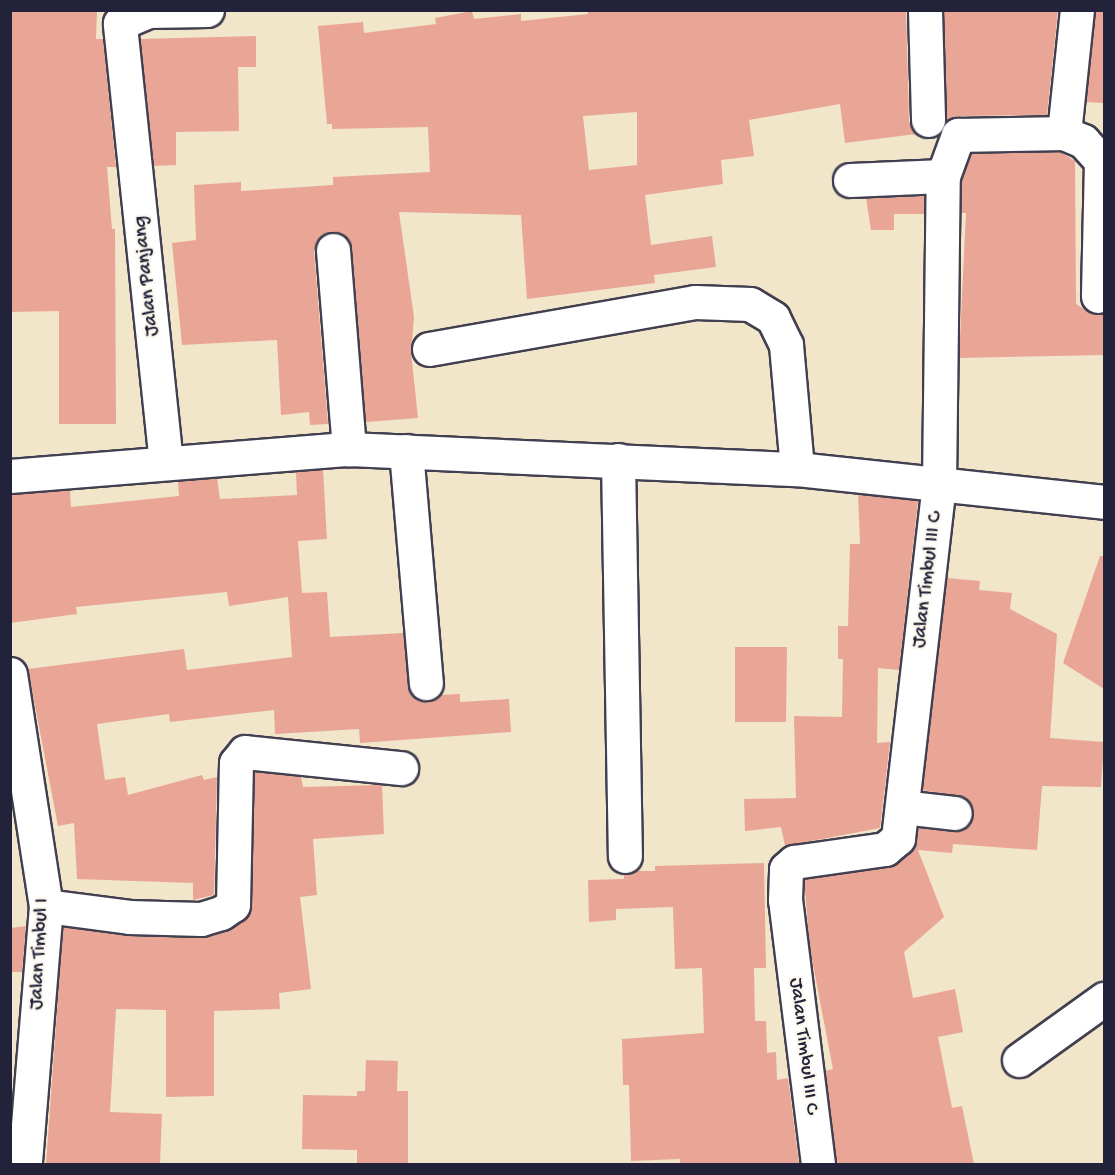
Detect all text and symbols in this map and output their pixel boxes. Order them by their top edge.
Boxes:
street label: Jalan Panjang [129,215,165,337]
street label: Jalan Timbul III C [908,511,948,649]
street label: Jalan Timbul I [25,898,55,1010]
street label: Jalan Timbul III C [783,977,823,1115]

